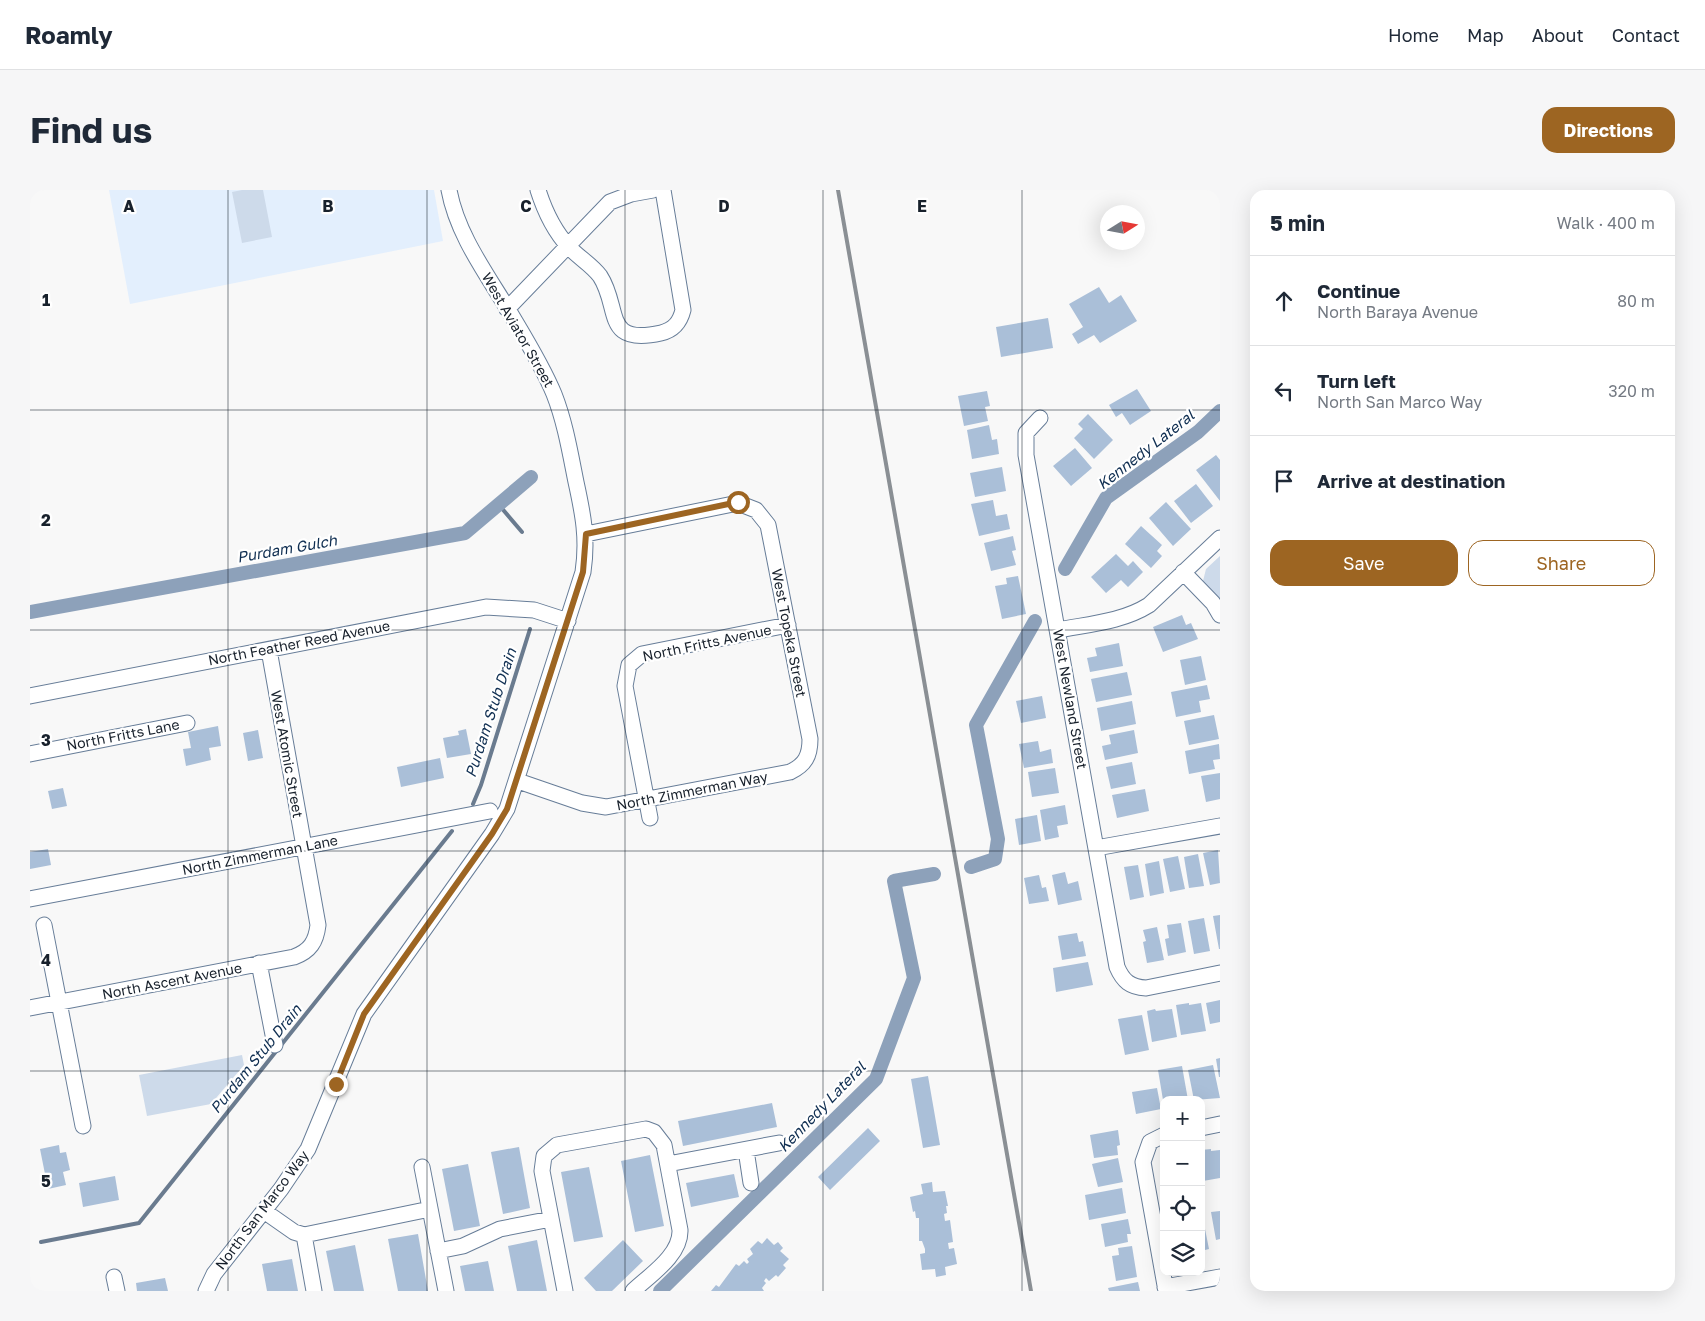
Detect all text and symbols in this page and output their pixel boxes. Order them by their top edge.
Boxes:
text: Roamly [25,20,113,49]
text: Home [1388,24,1439,46]
text: Map [1467,24,1504,46]
text: About [1532,24,1584,46]
text: Contact [1612,24,1680,46]
button: Directions [1542,107,1675,153]
text: Find us [30,109,152,151]
text: A [123,196,135,216]
text: B [322,196,334,216]
text: C [520,196,532,216]
text: D [718,196,730,216]
text: E [917,196,927,216]
north arrow [1100,205,1145,250]
text: 5 min [1270,210,1325,236]
text: Walk · 400 m [1557,213,1655,233]
street label: West Aviator Street [479,269,558,390]
text: Continue [1317,279,1400,302]
icon: ahead [1270,287,1298,315]
text: 1 [42,290,50,310]
text: 80 m [1617,291,1655,311]
text: North Baraya Avenue [1317,302,1478,322]
text: Turn left [1317,369,1396,392]
icon: left [1270,377,1298,405]
text: 320 m [1608,381,1655,401]
text: North San Marco Way [1317,392,1482,412]
water label: Kennedy Lateral [1093,405,1199,493]
icon: arrive [1270,467,1298,495]
text: Arrive at destination [1317,469,1505,492]
route start [727,491,750,514]
text: 2 [41,510,51,530]
water label: Purdam Gulch [236,530,339,566]
button: Save [1270,540,1458,586]
button: Share [1468,540,1655,586]
street label: West Topeka Street [769,567,810,699]
street label: North Feather Reed Avenue [206,617,391,669]
street label: North Fritts Avenue [641,621,773,664]
street label: West Newland Street [1050,628,1091,770]
water label: Purdam Stub Drain [461,645,520,779]
street label: West Atomic Street [268,689,307,819]
street label: North Fritts Lane [65,715,181,754]
text: 3 [41,730,51,750]
street label: North Zimmerman Way [615,767,769,814]
street label: North Zimmerman Lane [181,831,339,878]
text: 4 [41,950,51,970]
street label: North Ascent Avenue [101,959,243,1002]
water label: Purdam Stub Drain [206,1000,305,1116]
water label: Kennedy Lateral [774,1057,870,1156]
route end [325,1073,348,1096]
map controls [1160,1096,1205,1276]
button: + [1160,1096,1205,1141]
button: − [1160,1141,1205,1186]
street label: North San Marco Way [211,1147,312,1273]
text: 5 [41,1171,51,1191]
button: locate [1160,1186,1205,1231]
button: layers [1160,1231,1205,1276]

